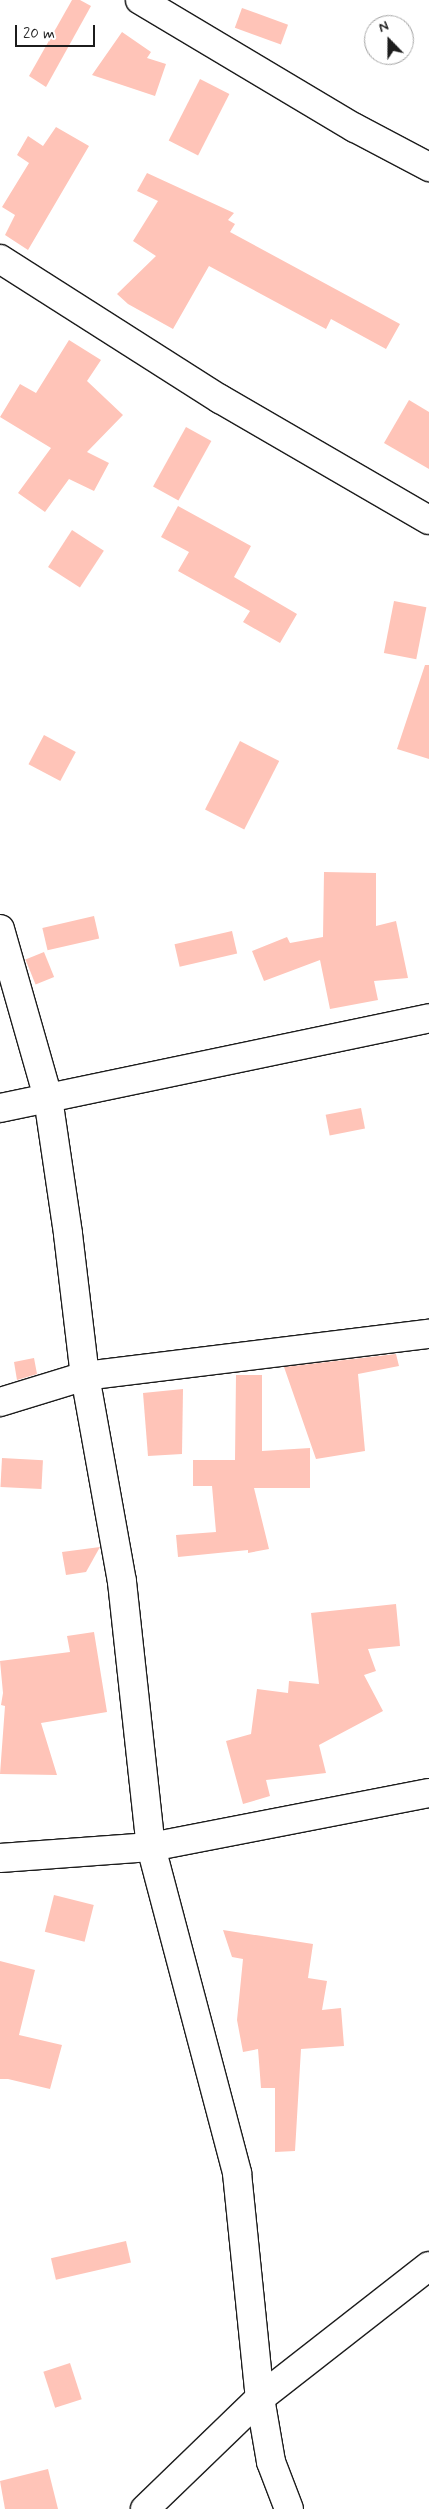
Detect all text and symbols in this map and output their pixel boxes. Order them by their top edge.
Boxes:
scale bar [18,15,98,47]
north arrow [364,15,414,65]
text: N [376,17,391,37]
text: 20 m [23,24,55,44]

